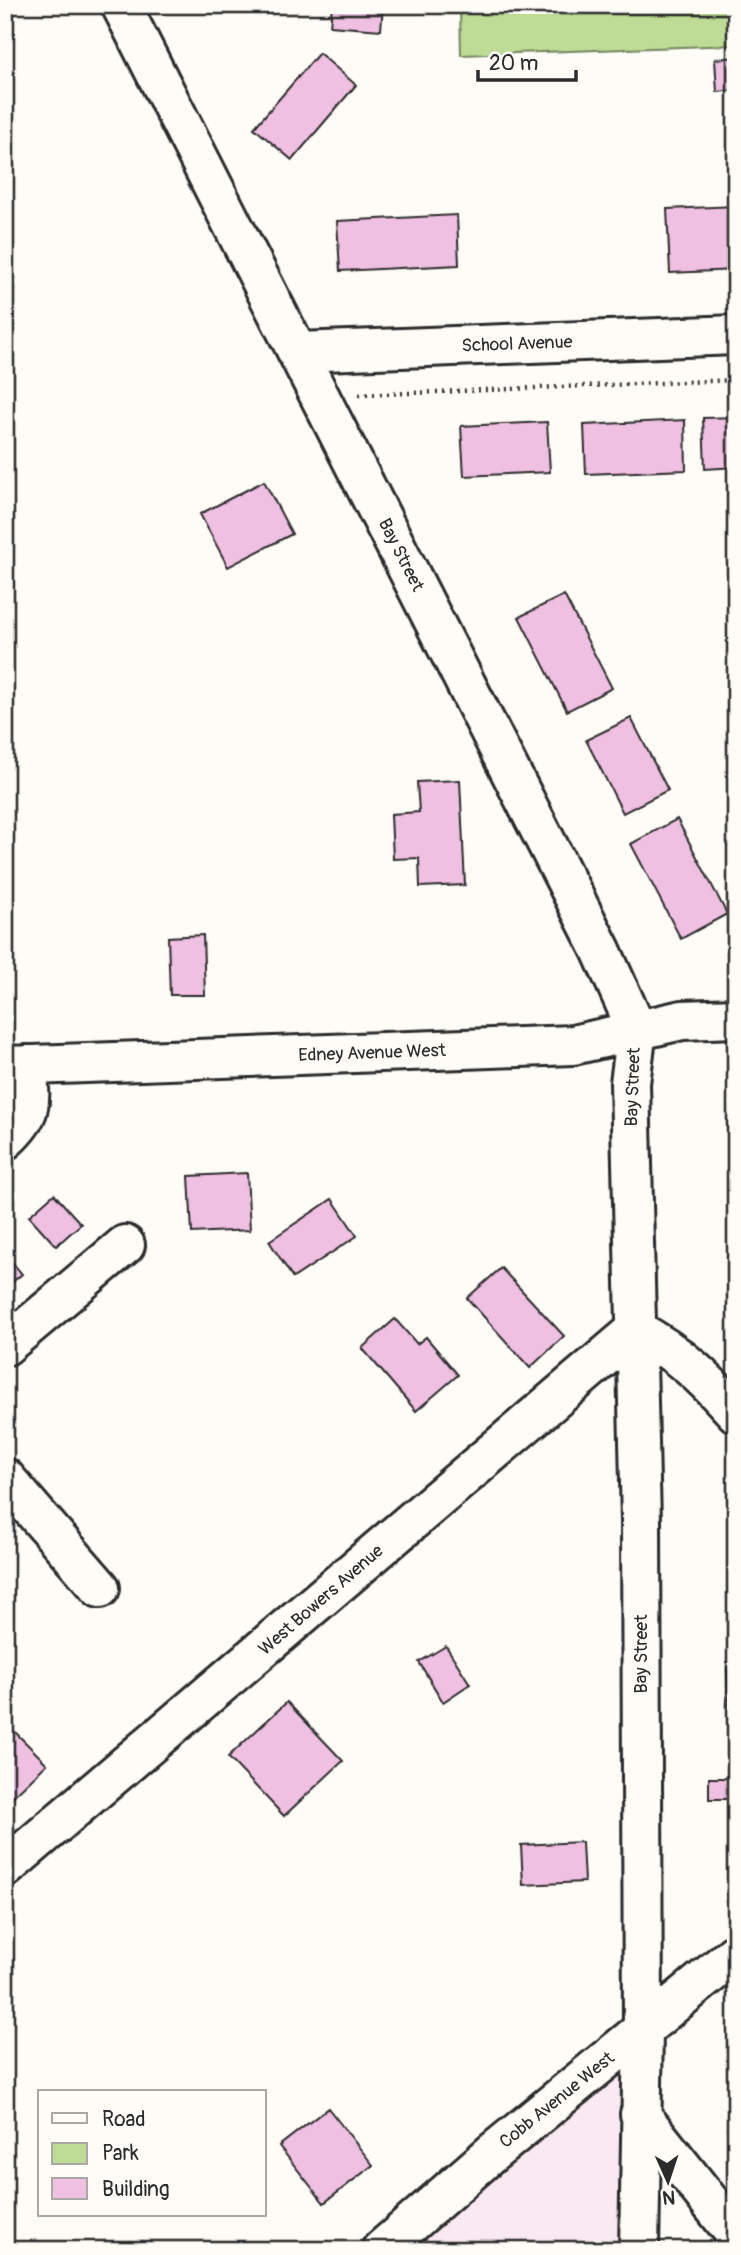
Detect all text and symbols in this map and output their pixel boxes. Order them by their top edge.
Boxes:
scale bar [478,38,576,82]
text: 20 m [489,50,538,77]
street label: School Avenue [461,331,573,357]
street label: Bay Street [373,515,430,596]
street label: Edney Avenue West [298,1039,447,1067]
street label: Bay Street [620,1046,646,1127]
street label: West Bowers Avenue [254,1539,388,1660]
street label: Bay Street [630,1614,653,1693]
street label: Cobb Avenue West [495,2046,620,2153]
legend [38,2090,266,2216]
text: Road [102,2106,146,2133]
text: Park [102,2140,139,2167]
north arrow [632,2146,702,2216]
text: Building [102,2176,169,2203]
text: N [662,2185,676,2209]

